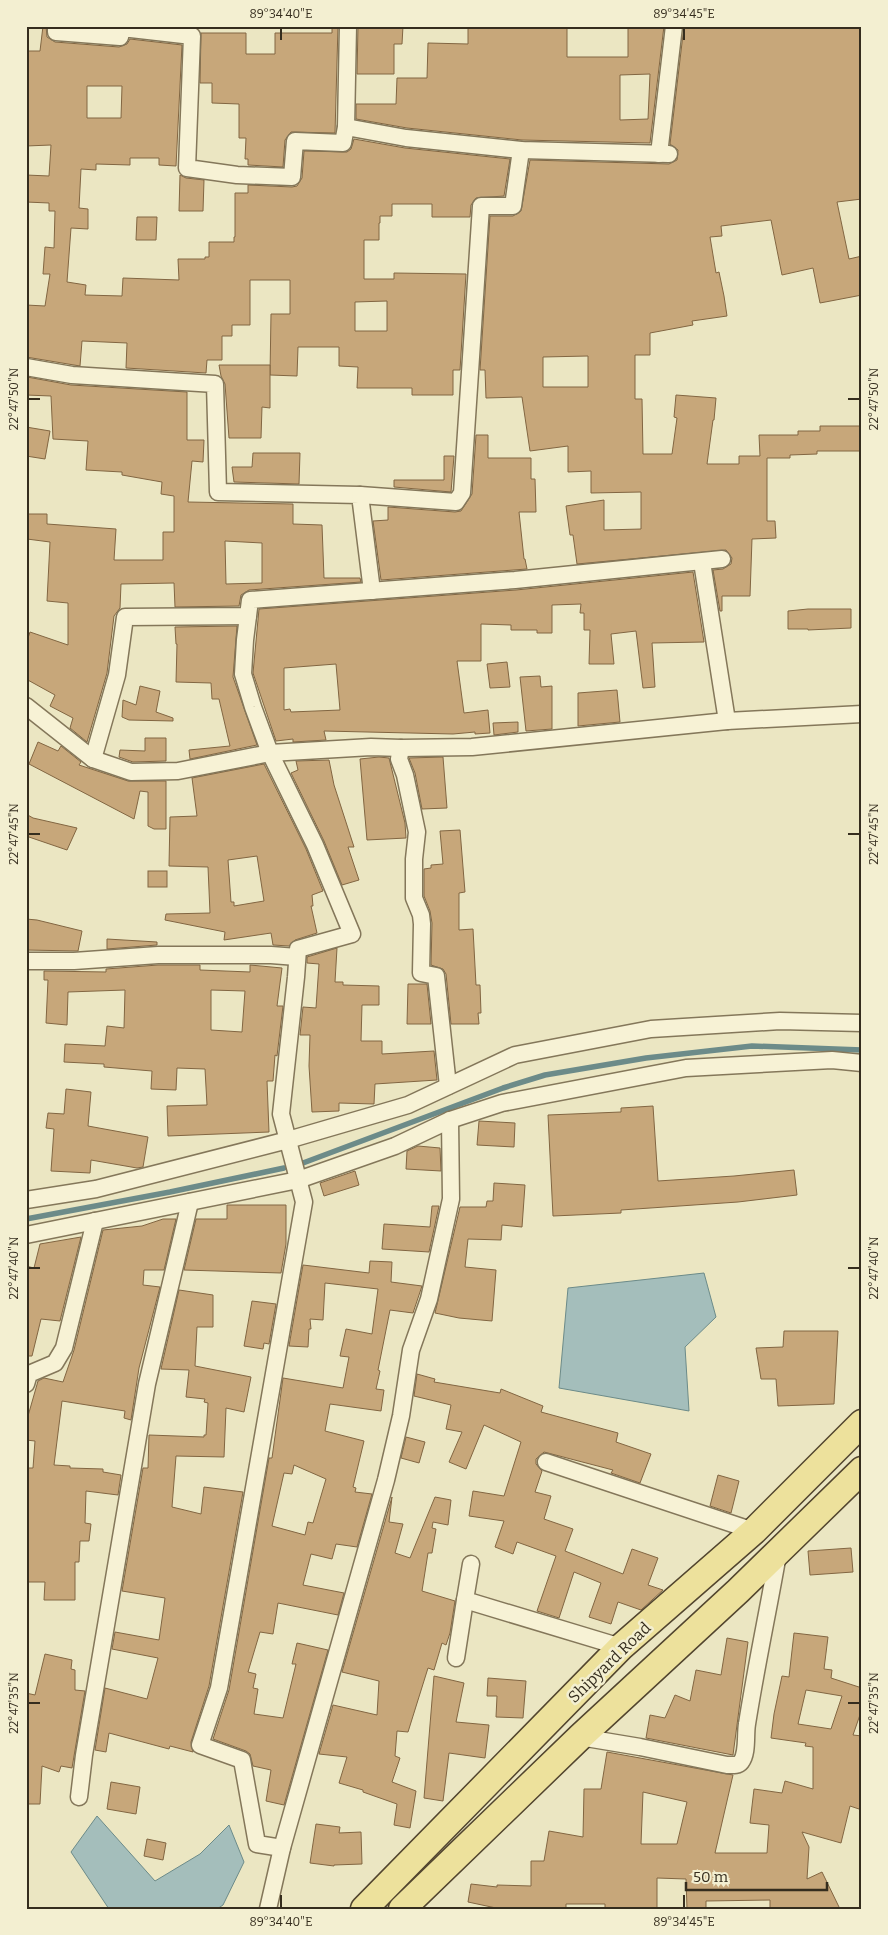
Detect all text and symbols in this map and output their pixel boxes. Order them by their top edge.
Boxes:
text: 89°34'40"E [250,7,312,21]
text: 89°34'45"E [653,7,715,21]
text: 22°47'50"N [7,367,21,430]
text: 22°47'50"N [867,367,881,430]
text: 22°47'45"N [7,803,21,865]
text: 22°47'45"N [867,803,881,865]
text: 22°47'40"N [7,1236,21,1299]
text: 22°47'40"N [867,1236,881,1299]
street label: Shipyard Road [564,1618,655,1707]
text: 22°47'35"N [7,1672,21,1734]
text: 22°47'35"N [867,1672,881,1734]
scale bar [686,1860,827,1892]
text: 50 m [693,1868,729,1886]
text: 89°34'40"E [250,1915,312,1929]
text: 89°34'45"E [653,1915,715,1929]

